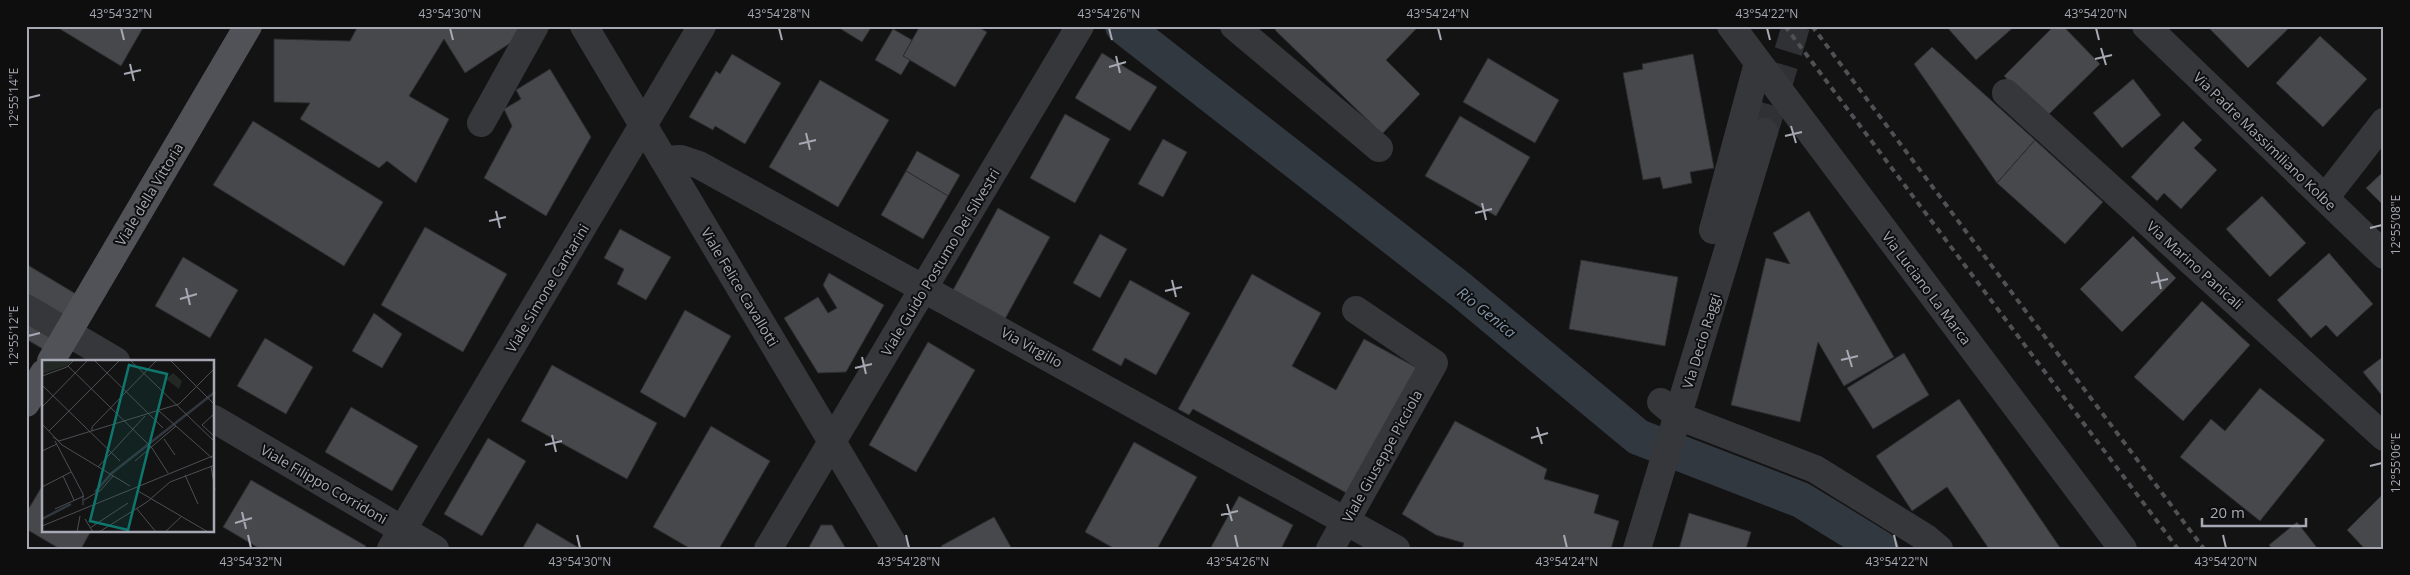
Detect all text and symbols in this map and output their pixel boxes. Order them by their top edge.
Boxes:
text: 43°54'32"N [90,5,152,22]
text: 43°54'30"N [419,5,481,22]
text: 43°54'28"N [748,5,810,22]
text: 43°54'26"N [1078,5,1140,22]
text: 43°54'24"N [1407,5,1469,22]
text: 43°54'22"N [1736,5,1798,22]
text: 43°54'20"N [2065,5,2127,22]
text: 12°55'14"E [5,68,22,128]
street label: Via Padre Massimiliano Kolbe [2190,68,2341,214]
street label: Viale della Vittoria [111,139,187,249]
street label: Viale Guido Postumo Dei Silvestri [876,165,1004,359]
text: 12°55'08"E [2387,195,2404,255]
street label: Via Marino Panicali [2143,217,2247,313]
street label: Viale Simone Cantarini [501,220,593,356]
street label: Viale Felice Cavallotti [697,224,783,350]
street label: Via Luciano La Marca [1878,228,1976,348]
water label: Rio Genica [1453,282,1521,342]
street label: Via Decio Raggi [1677,291,1725,391]
text: 12°55'12"E [5,306,22,366]
street label: Via Virgilio [998,322,1066,372]
inset map [42,360,215,532]
street label: Viale Giuseppe Picciola [1338,386,1426,526]
text: 12°55'06"E [2387,433,2404,493]
street label: Viale Filippo Corridoni [257,440,391,528]
scale bar [2202,495,2306,527]
text: 20 m [2210,502,2245,522]
text: 43°54'32"N [220,553,282,570]
text: 43°54'30"N [549,553,611,570]
text: 43°54'28"N [878,553,940,570]
text: 43°54'26"N [1207,553,1269,570]
text: 43°54'24"N [1536,553,1598,570]
text: 43°54'22"N [1866,553,1928,570]
text: 43°54'20"N [2195,553,2257,570]

